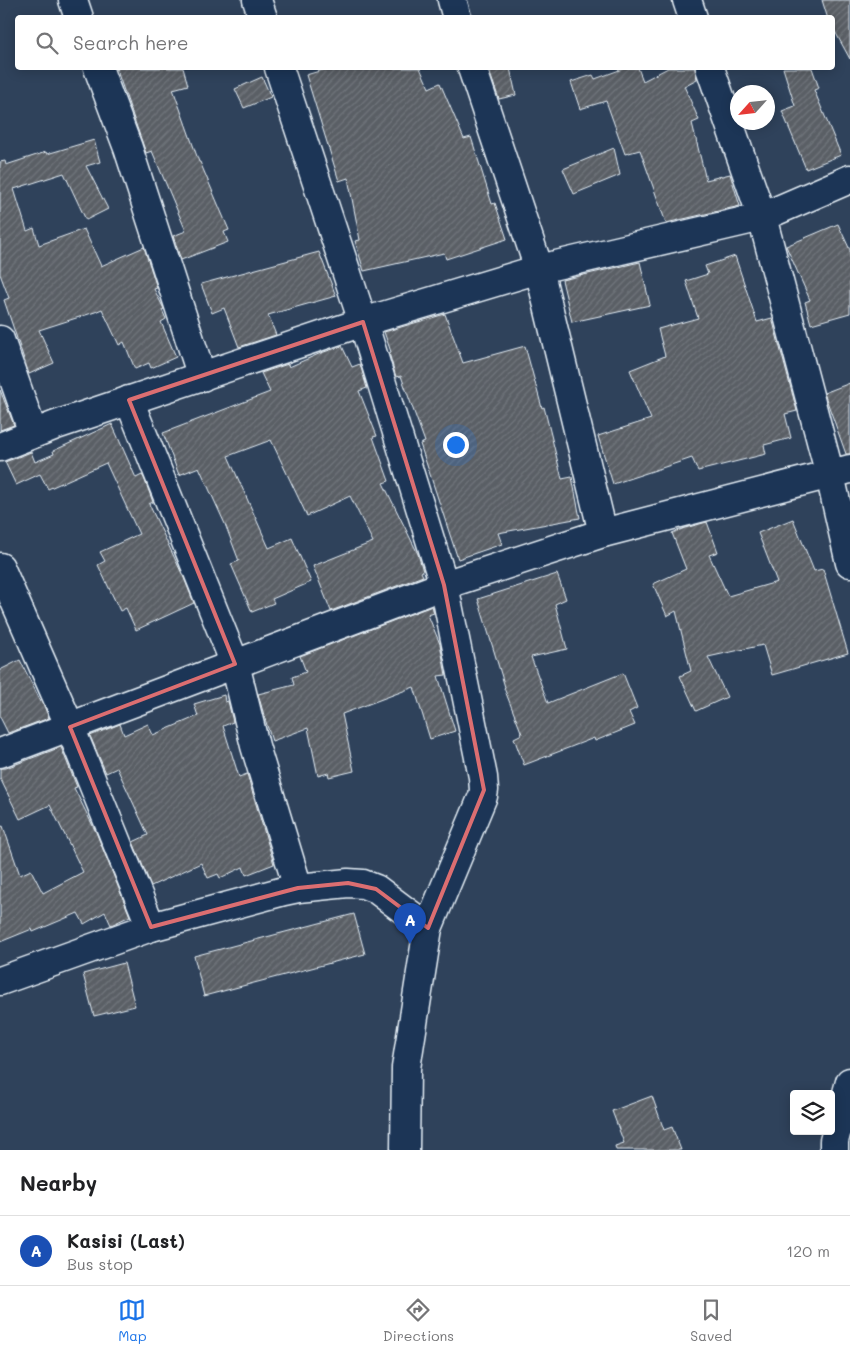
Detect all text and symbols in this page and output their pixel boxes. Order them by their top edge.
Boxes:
search box [15,15,835,70]
icon: search [33,29,61,57]
text: Search here [73,30,189,55]
north arrow [730,85,775,130]
your location [443,432,469,458]
pin: A [394,903,426,944]
map controls [790,1090,835,1135]
button: layers [790,1090,835,1135]
text: Nearby [20,1169,97,1196]
text: Kasisi (Last) [67,1228,185,1253]
text: A [30,1240,42,1261]
text: 120 m [786,1240,830,1261]
text: Bus stop [67,1253,133,1274]
tab: Map [118,1296,147,1345]
tab: Directions [383,1296,454,1345]
tab: Saved [690,1296,732,1345]

